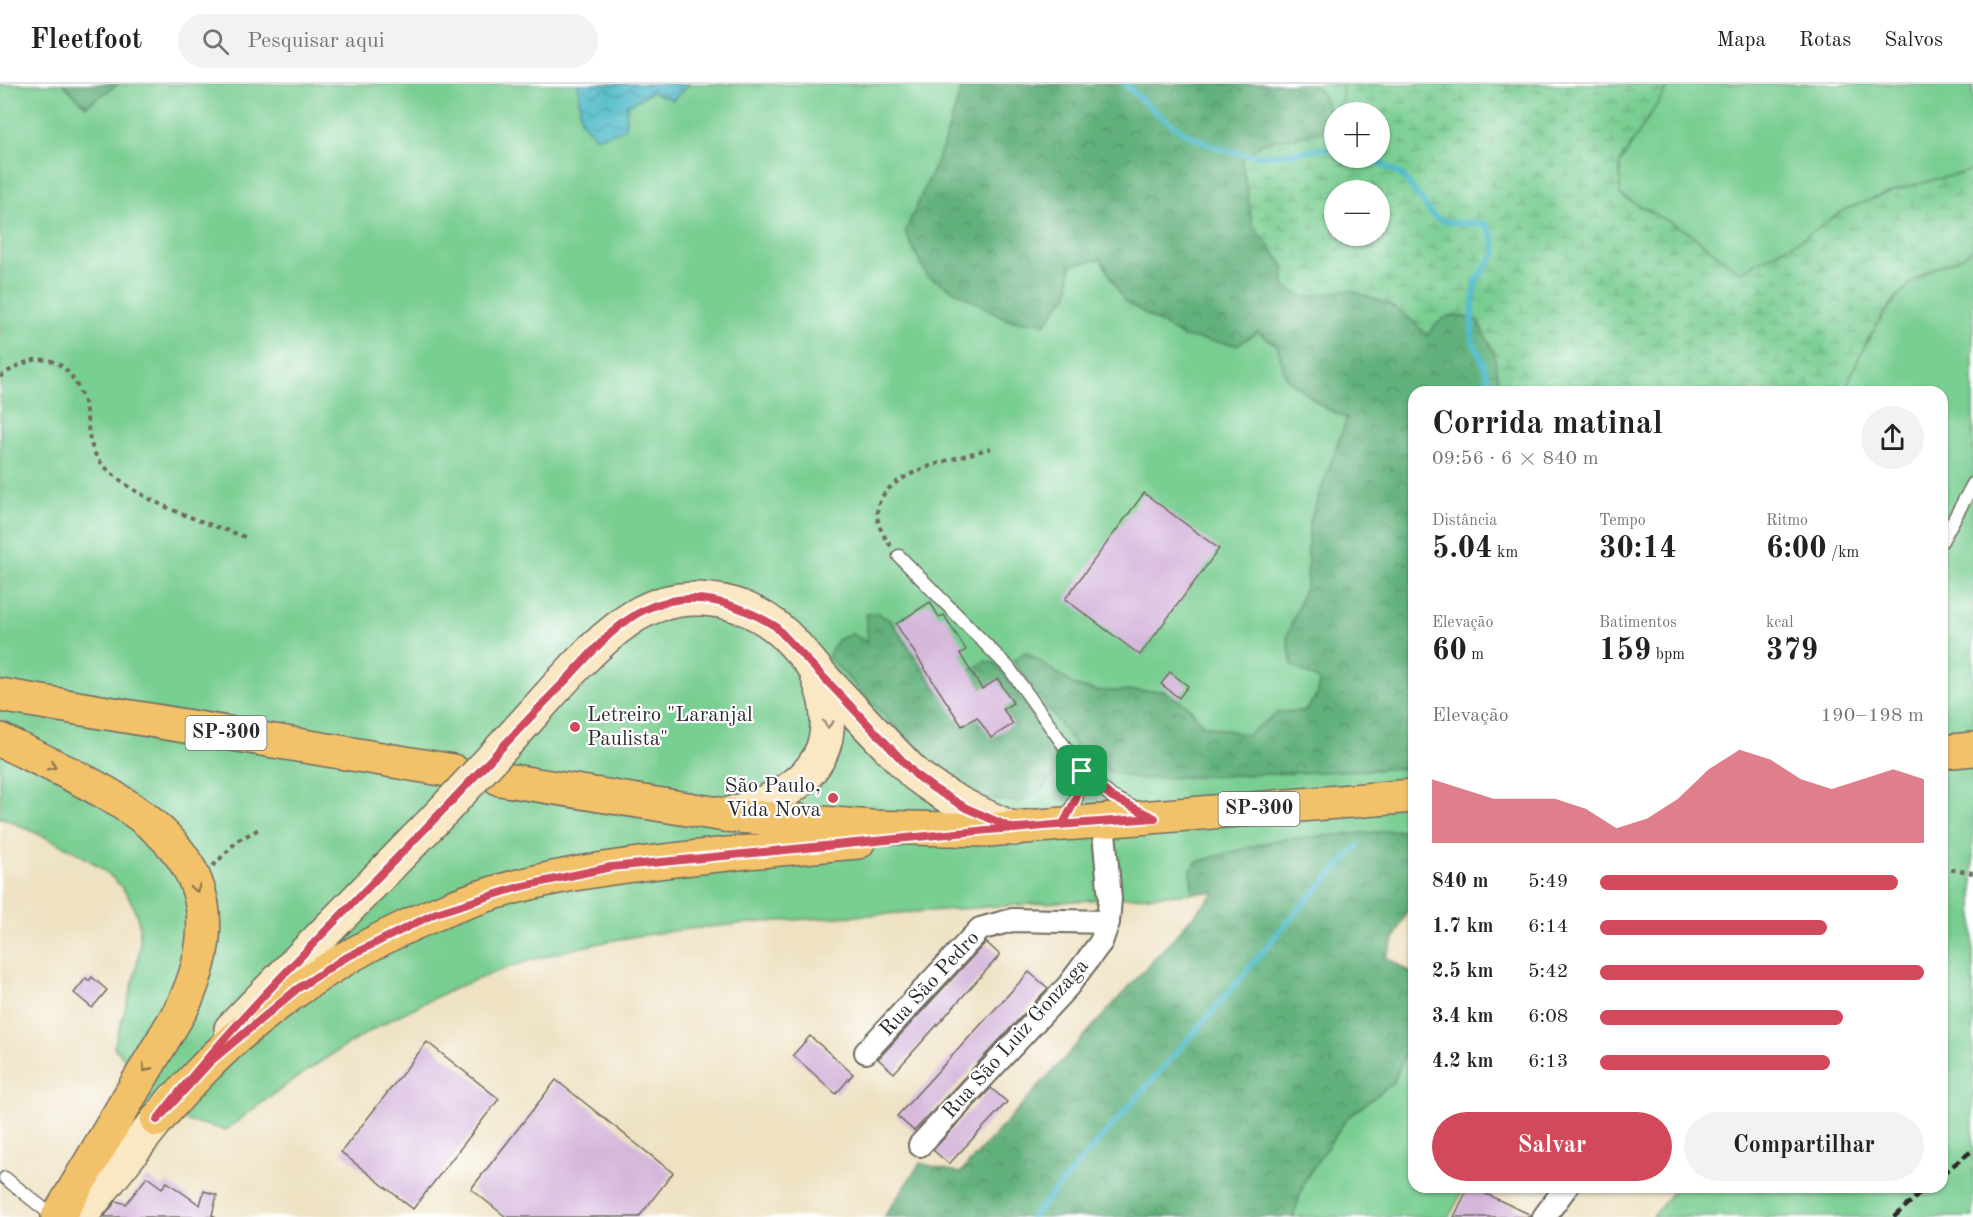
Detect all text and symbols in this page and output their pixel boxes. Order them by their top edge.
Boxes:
search box [178,14,598,68]
icon: search [199,25,232,58]
text: Fleetfoot [30,27,142,55]
text: Pesquisar aqui [247,30,385,52]
text: Mapa [1717,30,1766,51]
text: Rotas [1799,30,1851,51]
text: Salvos [1884,30,1943,51]
map controls [1324,102,1390,246]
button: + [1324,102,1390,168]
button: − [1324,180,1390,246]
button: share [1861,406,1924,469]
text: Corrida matinal [1432,408,1663,441]
text: 09:56 · 6 × 840 m [1432,449,1599,469]
text: Distância [1432,513,1497,529]
text: Tempo [1599,513,1646,529]
text: Ritmo [1766,513,1808,529]
text: 5.04 [1432,534,1493,564]
text: 30:14 [1599,534,1677,564]
text: 6:00 [1766,534,1827,564]
text: km [1493,545,1518,561]
text: /km [1827,545,1859,561]
text: Elevação [1432,615,1493,631]
text: Batimentos [1599,615,1677,631]
text: kcal [1766,615,1794,631]
text: 60 [1432,636,1467,666]
text: 159 [1599,636,1651,666]
text: 379 [1766,636,1818,666]
text: m [1467,647,1484,663]
text: bpm [1651,647,1685,663]
place label: Letreiro "Laranjal Paulista" [587,705,753,750]
text: Elevação [1432,706,1509,726]
text: 190–198 m [1821,706,1924,726]
road number: SP-300 [186,716,266,750]
marker: Letreiro "Laranjal Paulista" [568,720,582,734]
one-way arrow [821,720,834,729]
pin [1056,745,1107,796]
icon: arrive [1065,754,1098,787]
one-way arrow [46,758,57,770]
place label: São Paulo, Vida Nova [724,776,821,821]
marker: São Paulo, Vida Nova [826,791,840,805]
road number: SP-300 [1218,792,1300,826]
text: 840 m [1432,872,1488,892]
text: 5:49 [1528,872,1568,892]
one-way arrow [189,882,201,893]
text: 1.7 km [1432,917,1494,937]
text: 6:14 [1528,917,1568,937]
street label: Rua São Pedro [876,927,984,1041]
street label: Rua São Luiz Gonzaga [939,955,1093,1123]
text: 2.5 km [1432,962,1494,982]
text: 5:42 [1528,962,1568,982]
text: 3.4 km [1432,1007,1494,1027]
text: 6:08 [1528,1007,1568,1027]
text: 4.2 km [1432,1052,1494,1072]
text: 6:13 [1528,1052,1568,1072]
one-way arrow [142,1062,153,1072]
button: Salvar [1432,1112,1672,1181]
button: Compartilhar [1684,1112,1924,1181]

